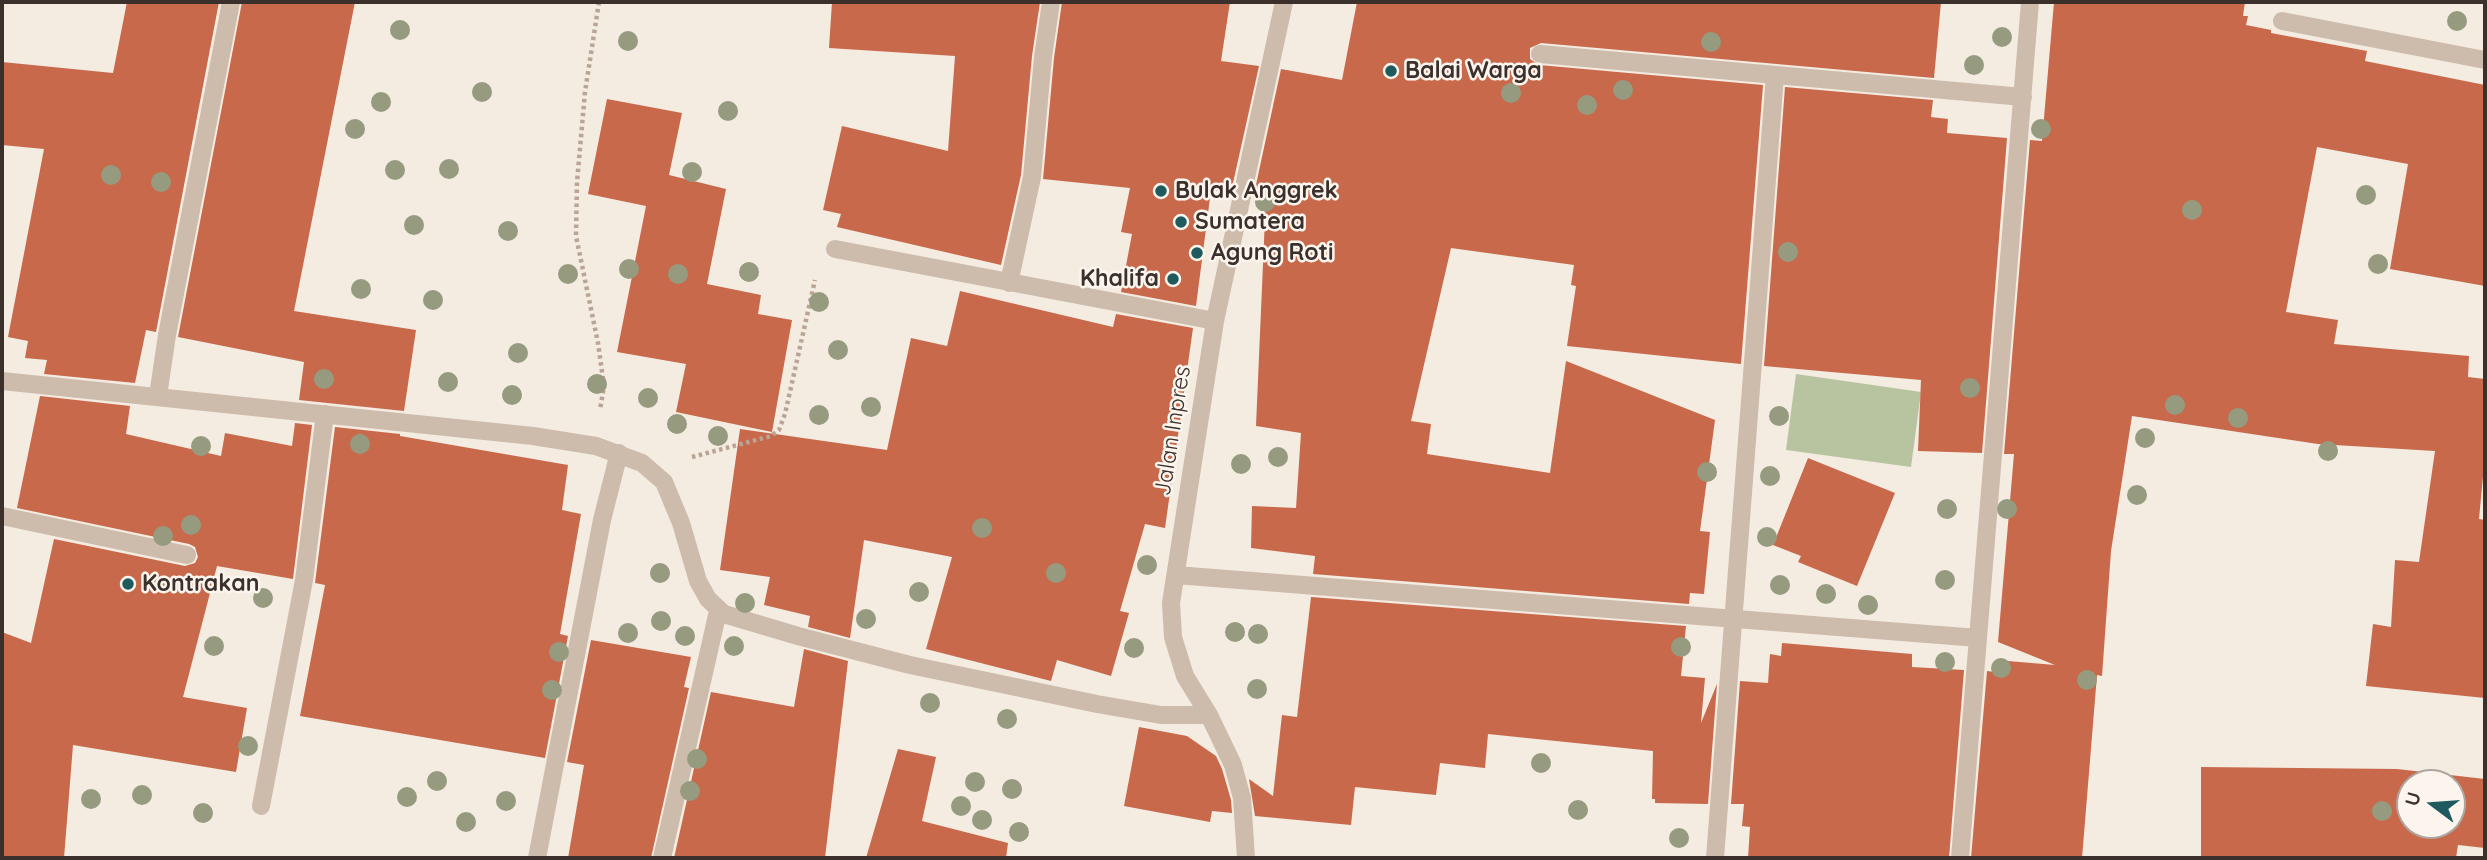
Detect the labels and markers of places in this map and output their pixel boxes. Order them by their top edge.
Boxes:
place label: Balai Warga [1405,57,1542,85]
marker: Balai Warga [1383,63,1399,79]
place label: Bulak Anggrek [1175,177,1338,205]
marker: Bulak Anggrek [1153,183,1169,199]
place label: Sumatera [1195,208,1305,236]
marker: Sumatera [1173,214,1189,230]
place label: Agung Roti [1211,239,1333,267]
marker: Agung Roti [1189,245,1205,261]
place label: Khalifa [1080,265,1159,293]
marker: Khalifa [1165,271,1181,287]
place label: Kontrakan [142,570,259,598]
marker: Kontrakan [120,576,136,592]

